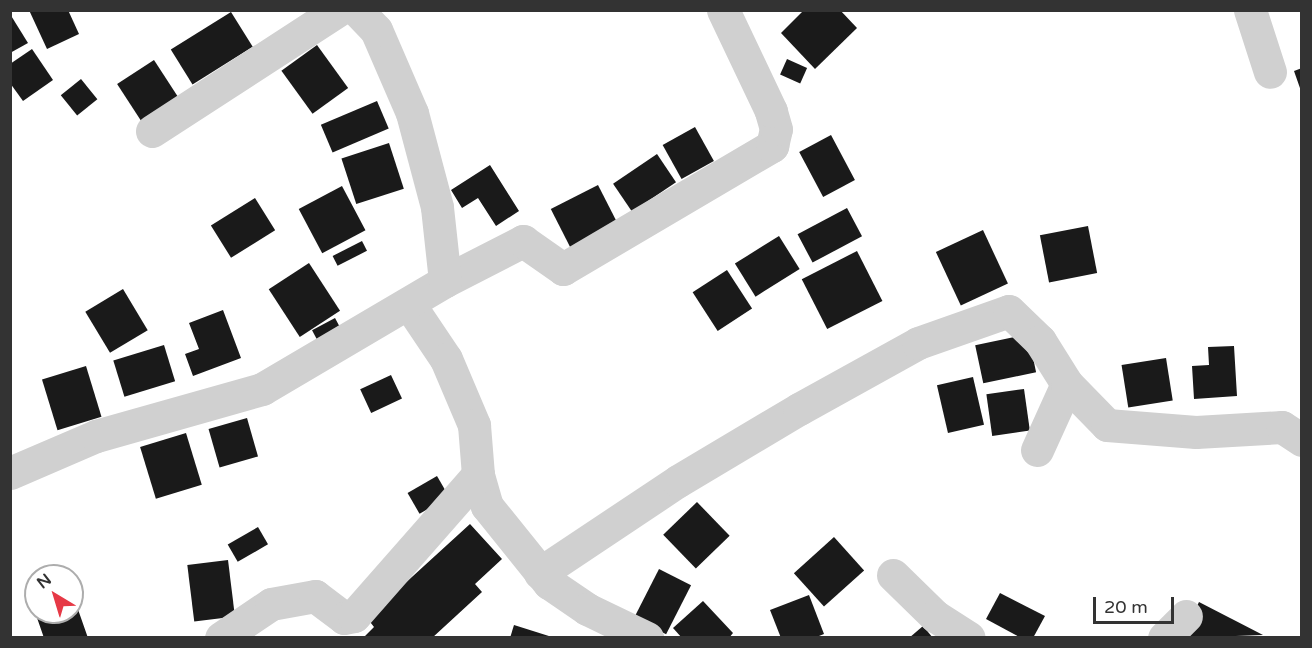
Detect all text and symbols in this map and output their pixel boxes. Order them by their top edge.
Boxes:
north arrow [24,564,84,624]
text: N [33,570,55,593]
scale bar [1096,585,1177,623]
text: 20 m [1104,596,1148,618]

